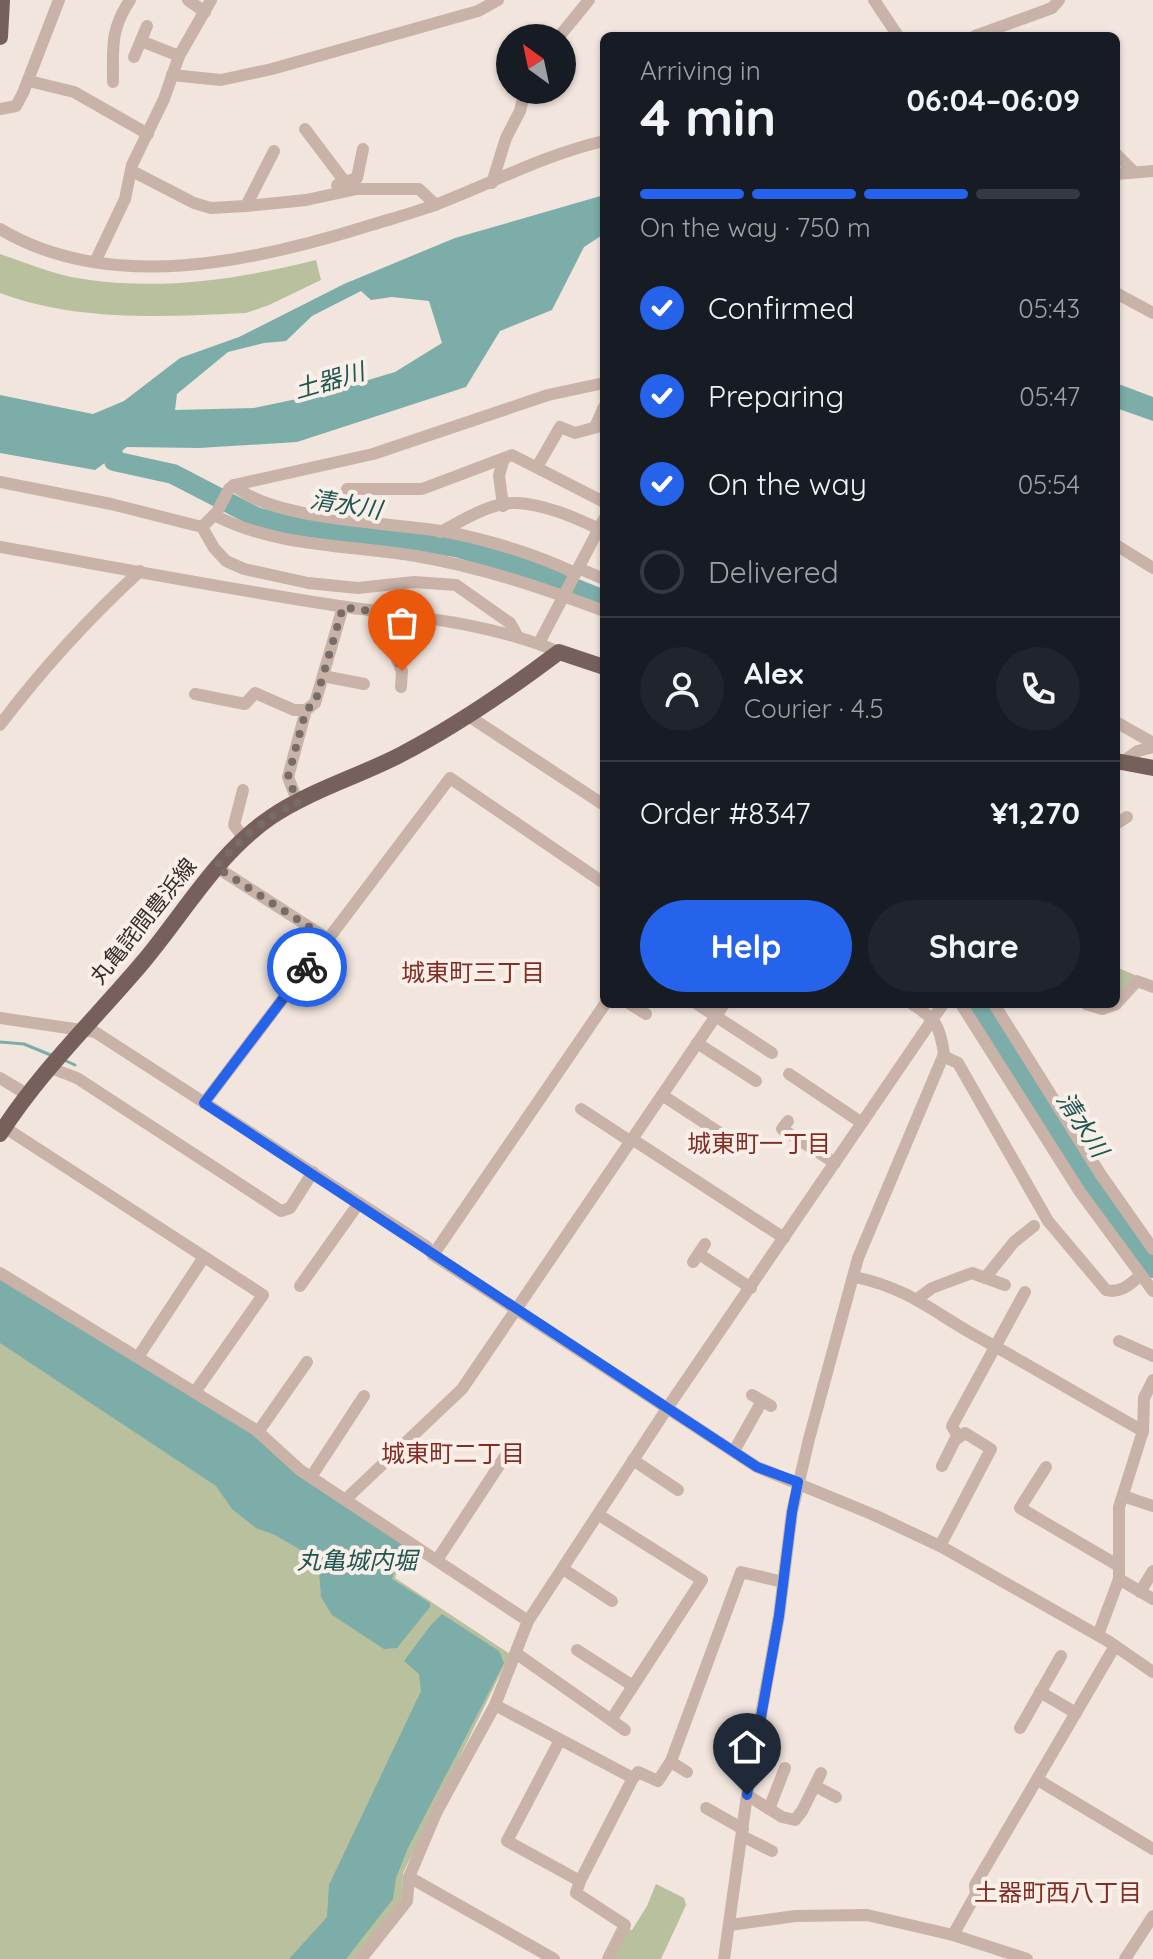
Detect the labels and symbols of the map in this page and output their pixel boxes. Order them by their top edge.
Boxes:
north arrow [496,24,576,104]
water label: 土器川 [290,355,371,404]
water label: 清水川 [308,484,387,525]
pin [368,589,436,671]
street label: 丸亀詫間豊浜線 [84,852,202,990]
courier [267,927,347,1007]
district label: 城東町三丁目 [401,957,545,987]
water label: 清水川 [1051,1086,1117,1165]
district label: 城東町一丁目 [687,1128,831,1158]
district label: 城東町二丁目 [381,1438,525,1468]
water label: 丸亀城内堀 [297,1545,421,1575]
pin [713,1713,781,1795]
district label: 土器町西八丁目 [974,1877,1142,1907]

